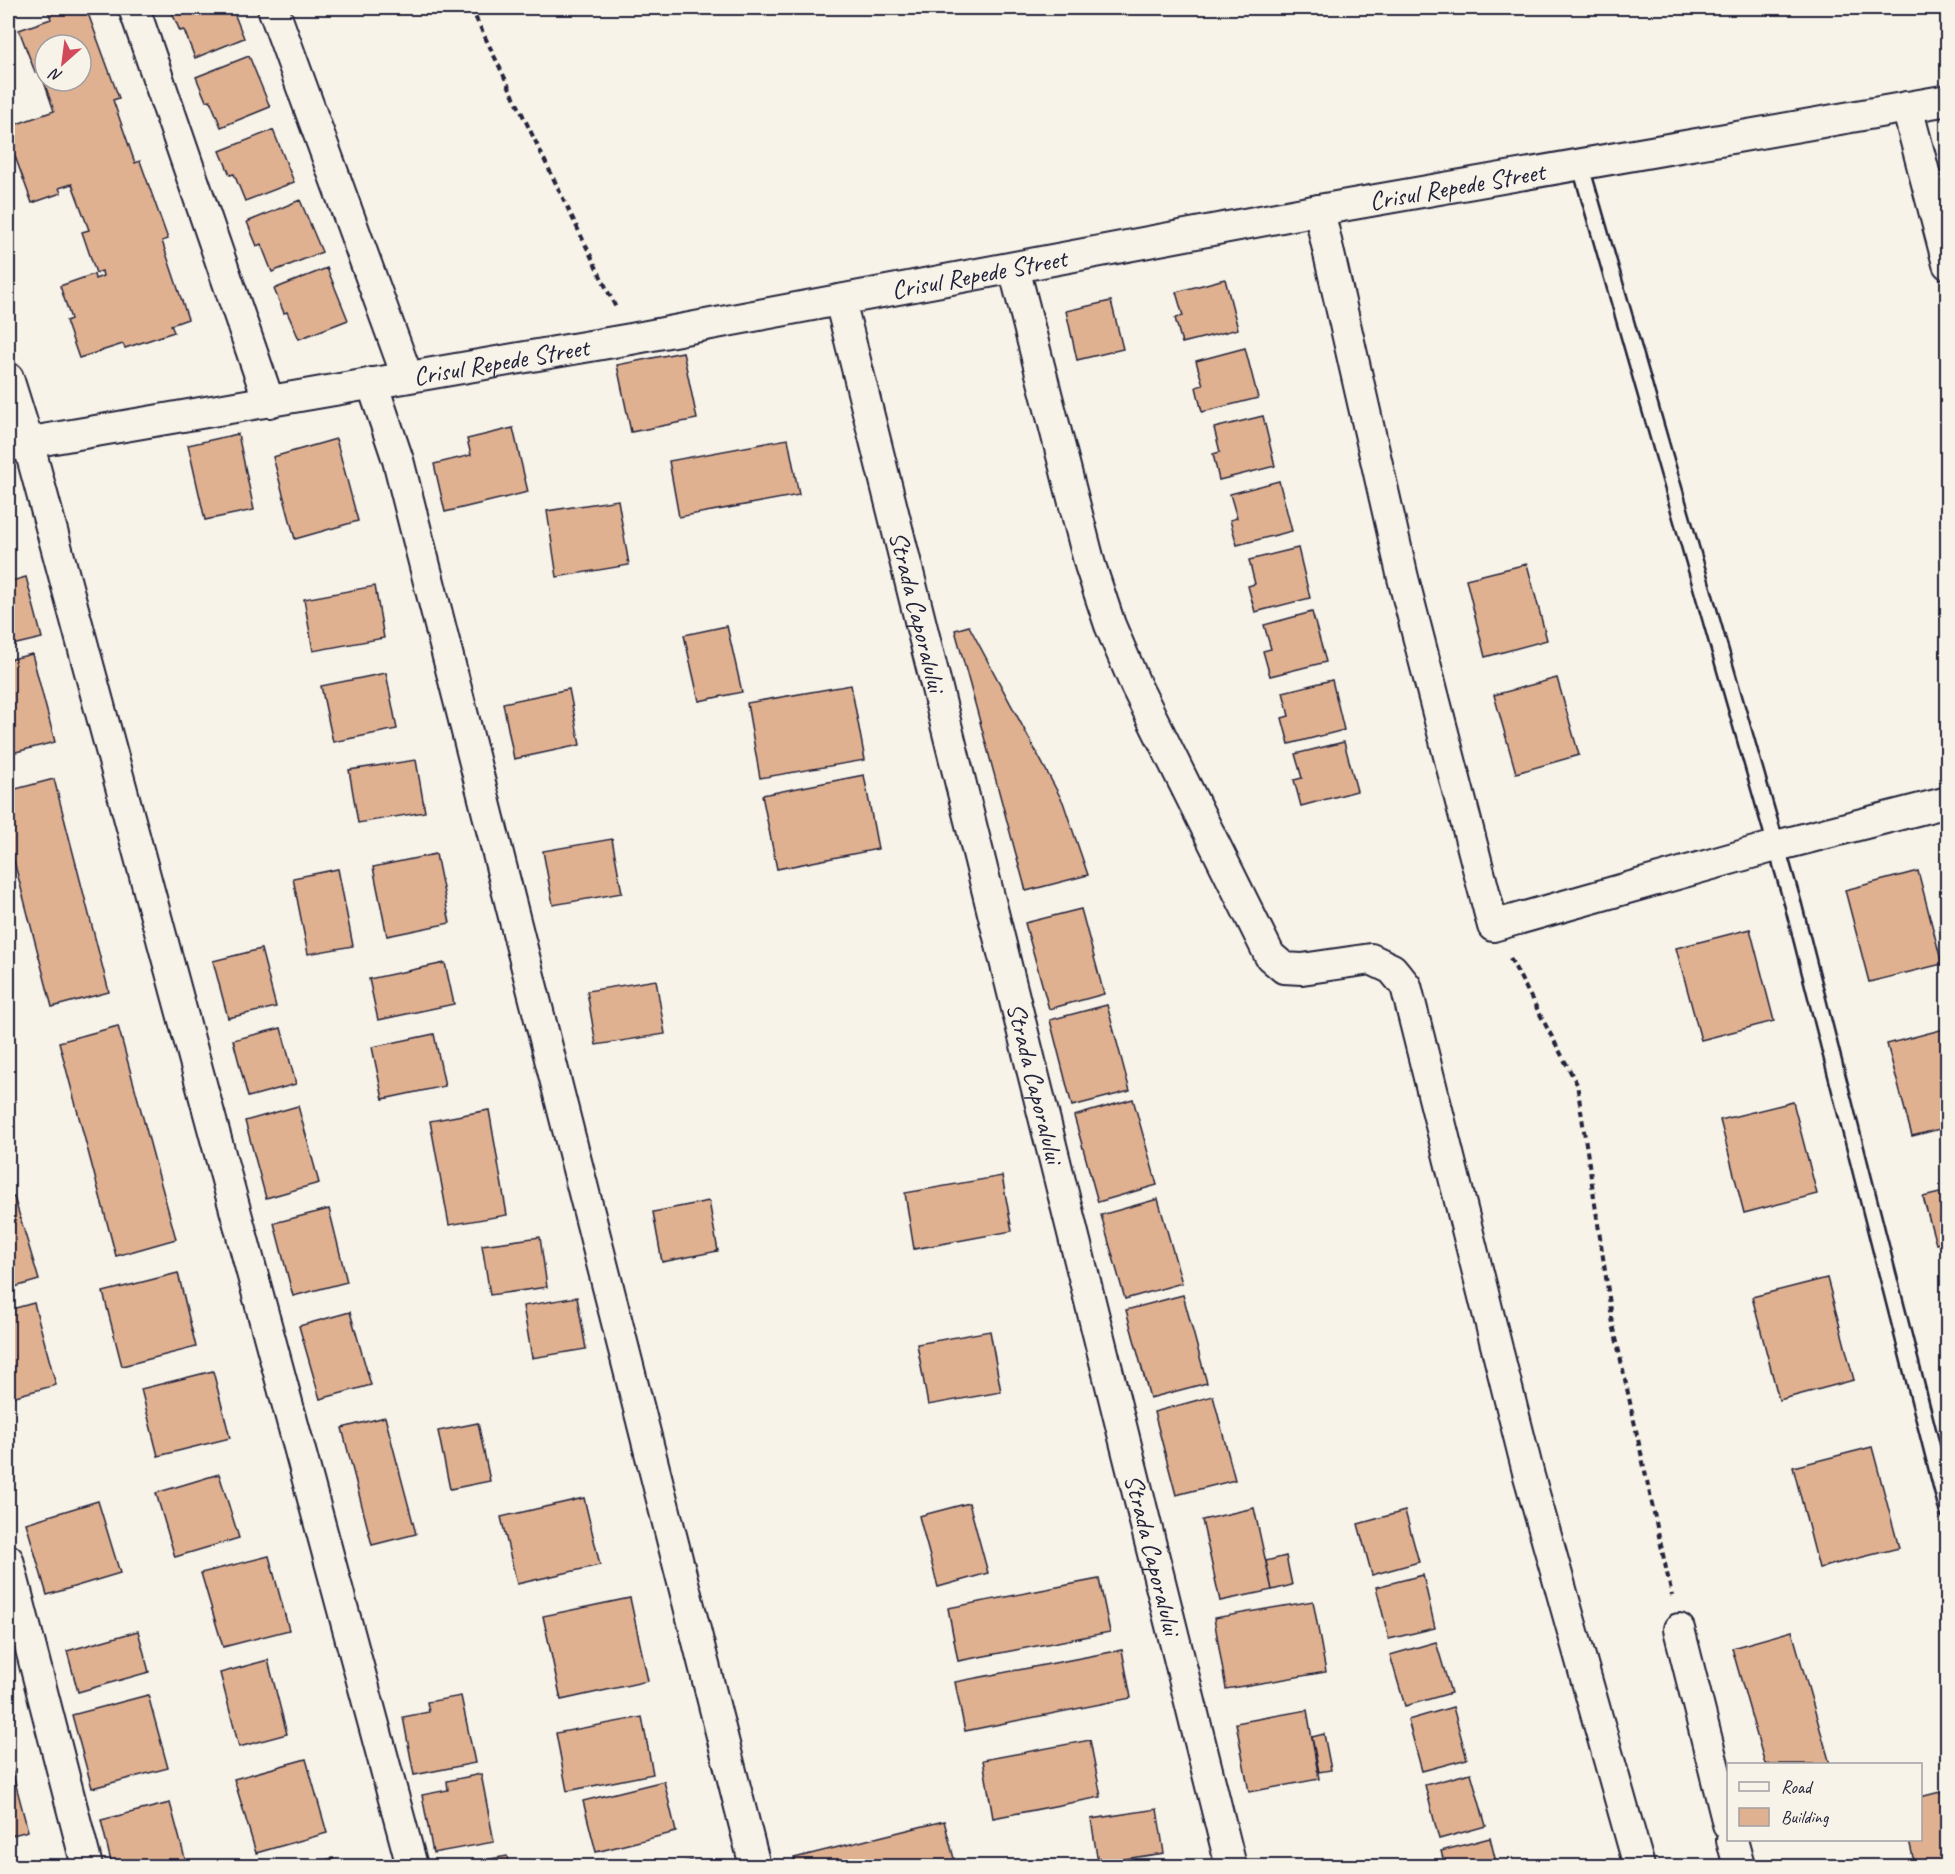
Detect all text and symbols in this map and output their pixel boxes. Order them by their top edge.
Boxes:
north arrow [33,33,93,93]
text: N [45,63,65,87]
street label: Crisul Repede Street [1367,154,1549,218]
street label: Crisul Repede Street [889,241,1071,307]
street label: Crisul Repede Street [411,330,593,393]
street label: Strada Caporalului [881,528,954,698]
street label: Strada Caporalului [999,999,1072,1170]
street label: Strada Caporalului [1117,1471,1189,1641]
legend [1727,1763,1922,1841]
text: Road [1781,1776,1814,1798]
text: Building [1781,1806,1830,1828]

